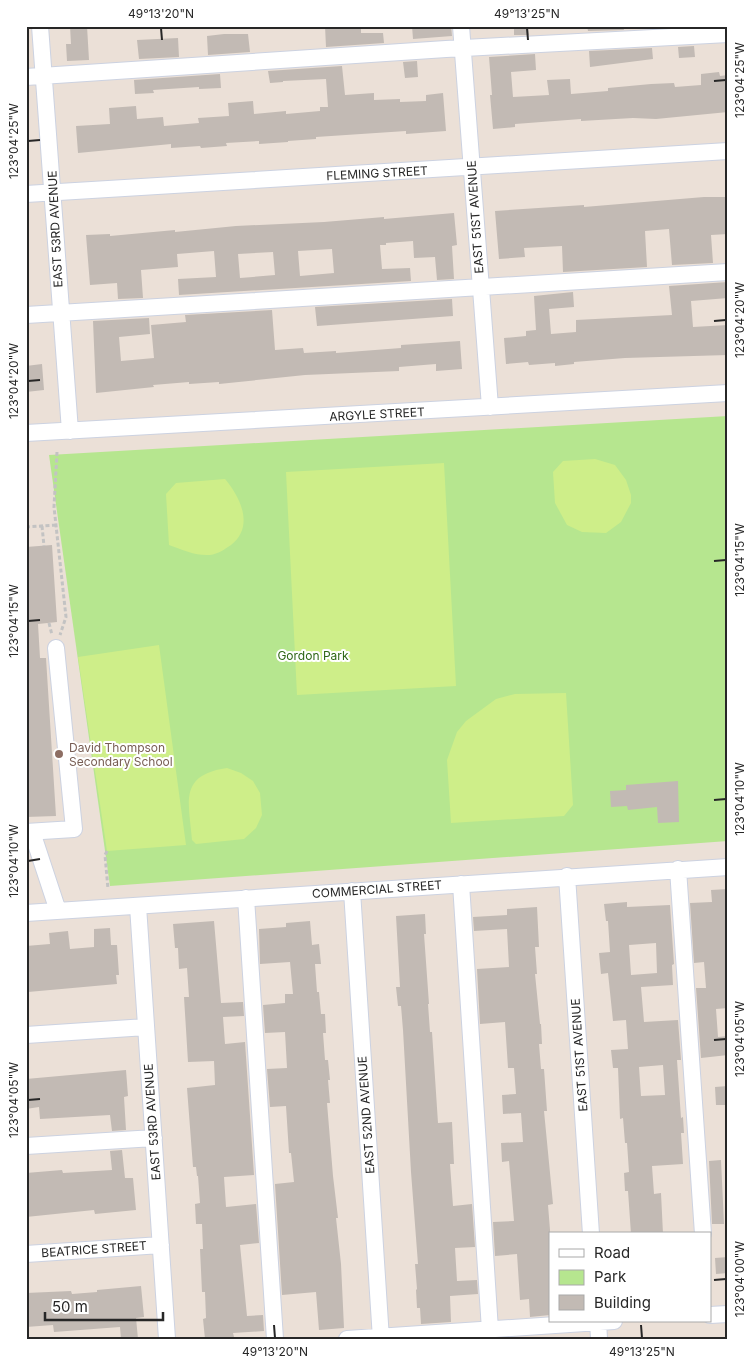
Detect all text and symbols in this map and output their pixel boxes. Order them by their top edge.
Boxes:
text: 49°13'20"N [128,6,194,21]
text: 49°13'25"N [494,6,560,21]
text: 123°04'25"W [732,42,747,118]
text: 123°04'25"W [6,103,21,179]
street label: EAST 51ST AVENUE [464,160,486,274]
street label: FLEMING STREET [326,163,429,183]
street label: EAST 53RD AVENUE [44,170,66,288]
text: 123°04'20"W [732,282,747,358]
text: 123°04'20"W [6,343,21,419]
street label: ARGYLE STREET [329,404,425,424]
text: 123°04'15"W [732,523,747,597]
text: 123°04'15"W [6,584,21,658]
park label: Gordon Park [277,648,349,663]
place label: David Thompson Secondary School [69,740,173,769]
marker: David Thompson Secondary School [53,748,65,760]
text: 123°04'10"W [732,762,747,836]
text: 123°04'10"W [6,824,21,898]
street label: COMMERCIAL STREET [311,877,443,901]
street label: EAST 51ST AVENUE [568,998,590,1112]
text: 123°04'05"W [732,1001,747,1077]
street label: EAST 52ND AVENUE [354,1056,378,1174]
text: 123°04'05"W [6,1062,21,1138]
street label: EAST 53RD AVENUE [140,1063,164,1181]
legend [549,1232,712,1322]
street label: BEATRICE STREET [41,1238,147,1260]
text: 123°04'00"W [732,1241,747,1317]
text: Road [594,1243,630,1262]
text: Park [594,1267,627,1286]
scale bar [45,1290,162,1322]
text: Building [594,1293,651,1312]
text: 50 m [52,1297,88,1316]
text: 49°13'20"N [242,1344,308,1359]
text: 49°13'25"N [609,1344,675,1359]

